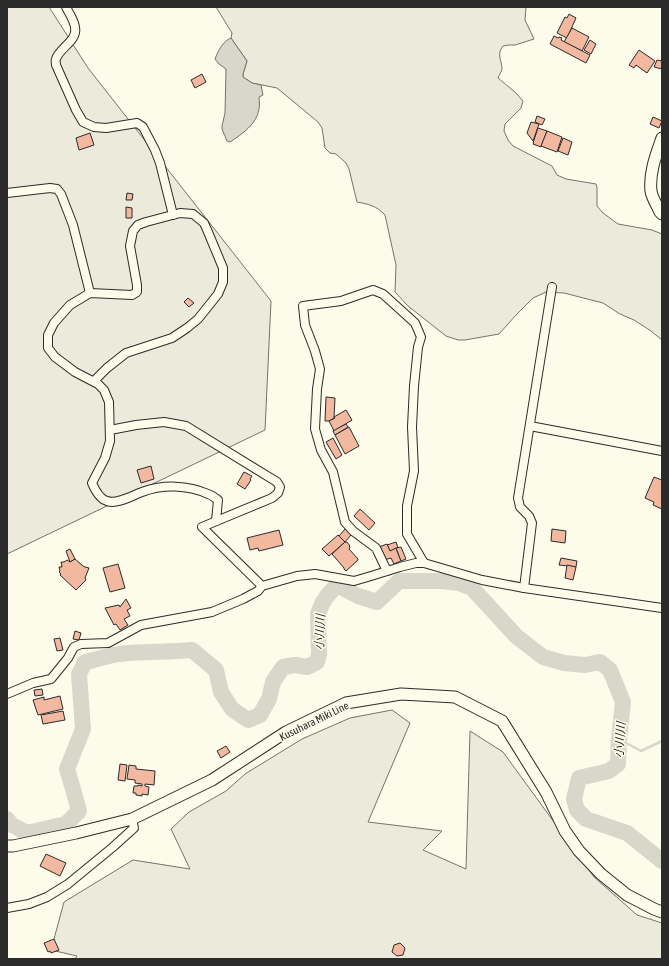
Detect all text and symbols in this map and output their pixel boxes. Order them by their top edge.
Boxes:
water label: 小川川 [312,612,328,650]
street label: Kusuhara Miki Line [277,699,351,743]
water label: 小川川 [612,720,628,758]

